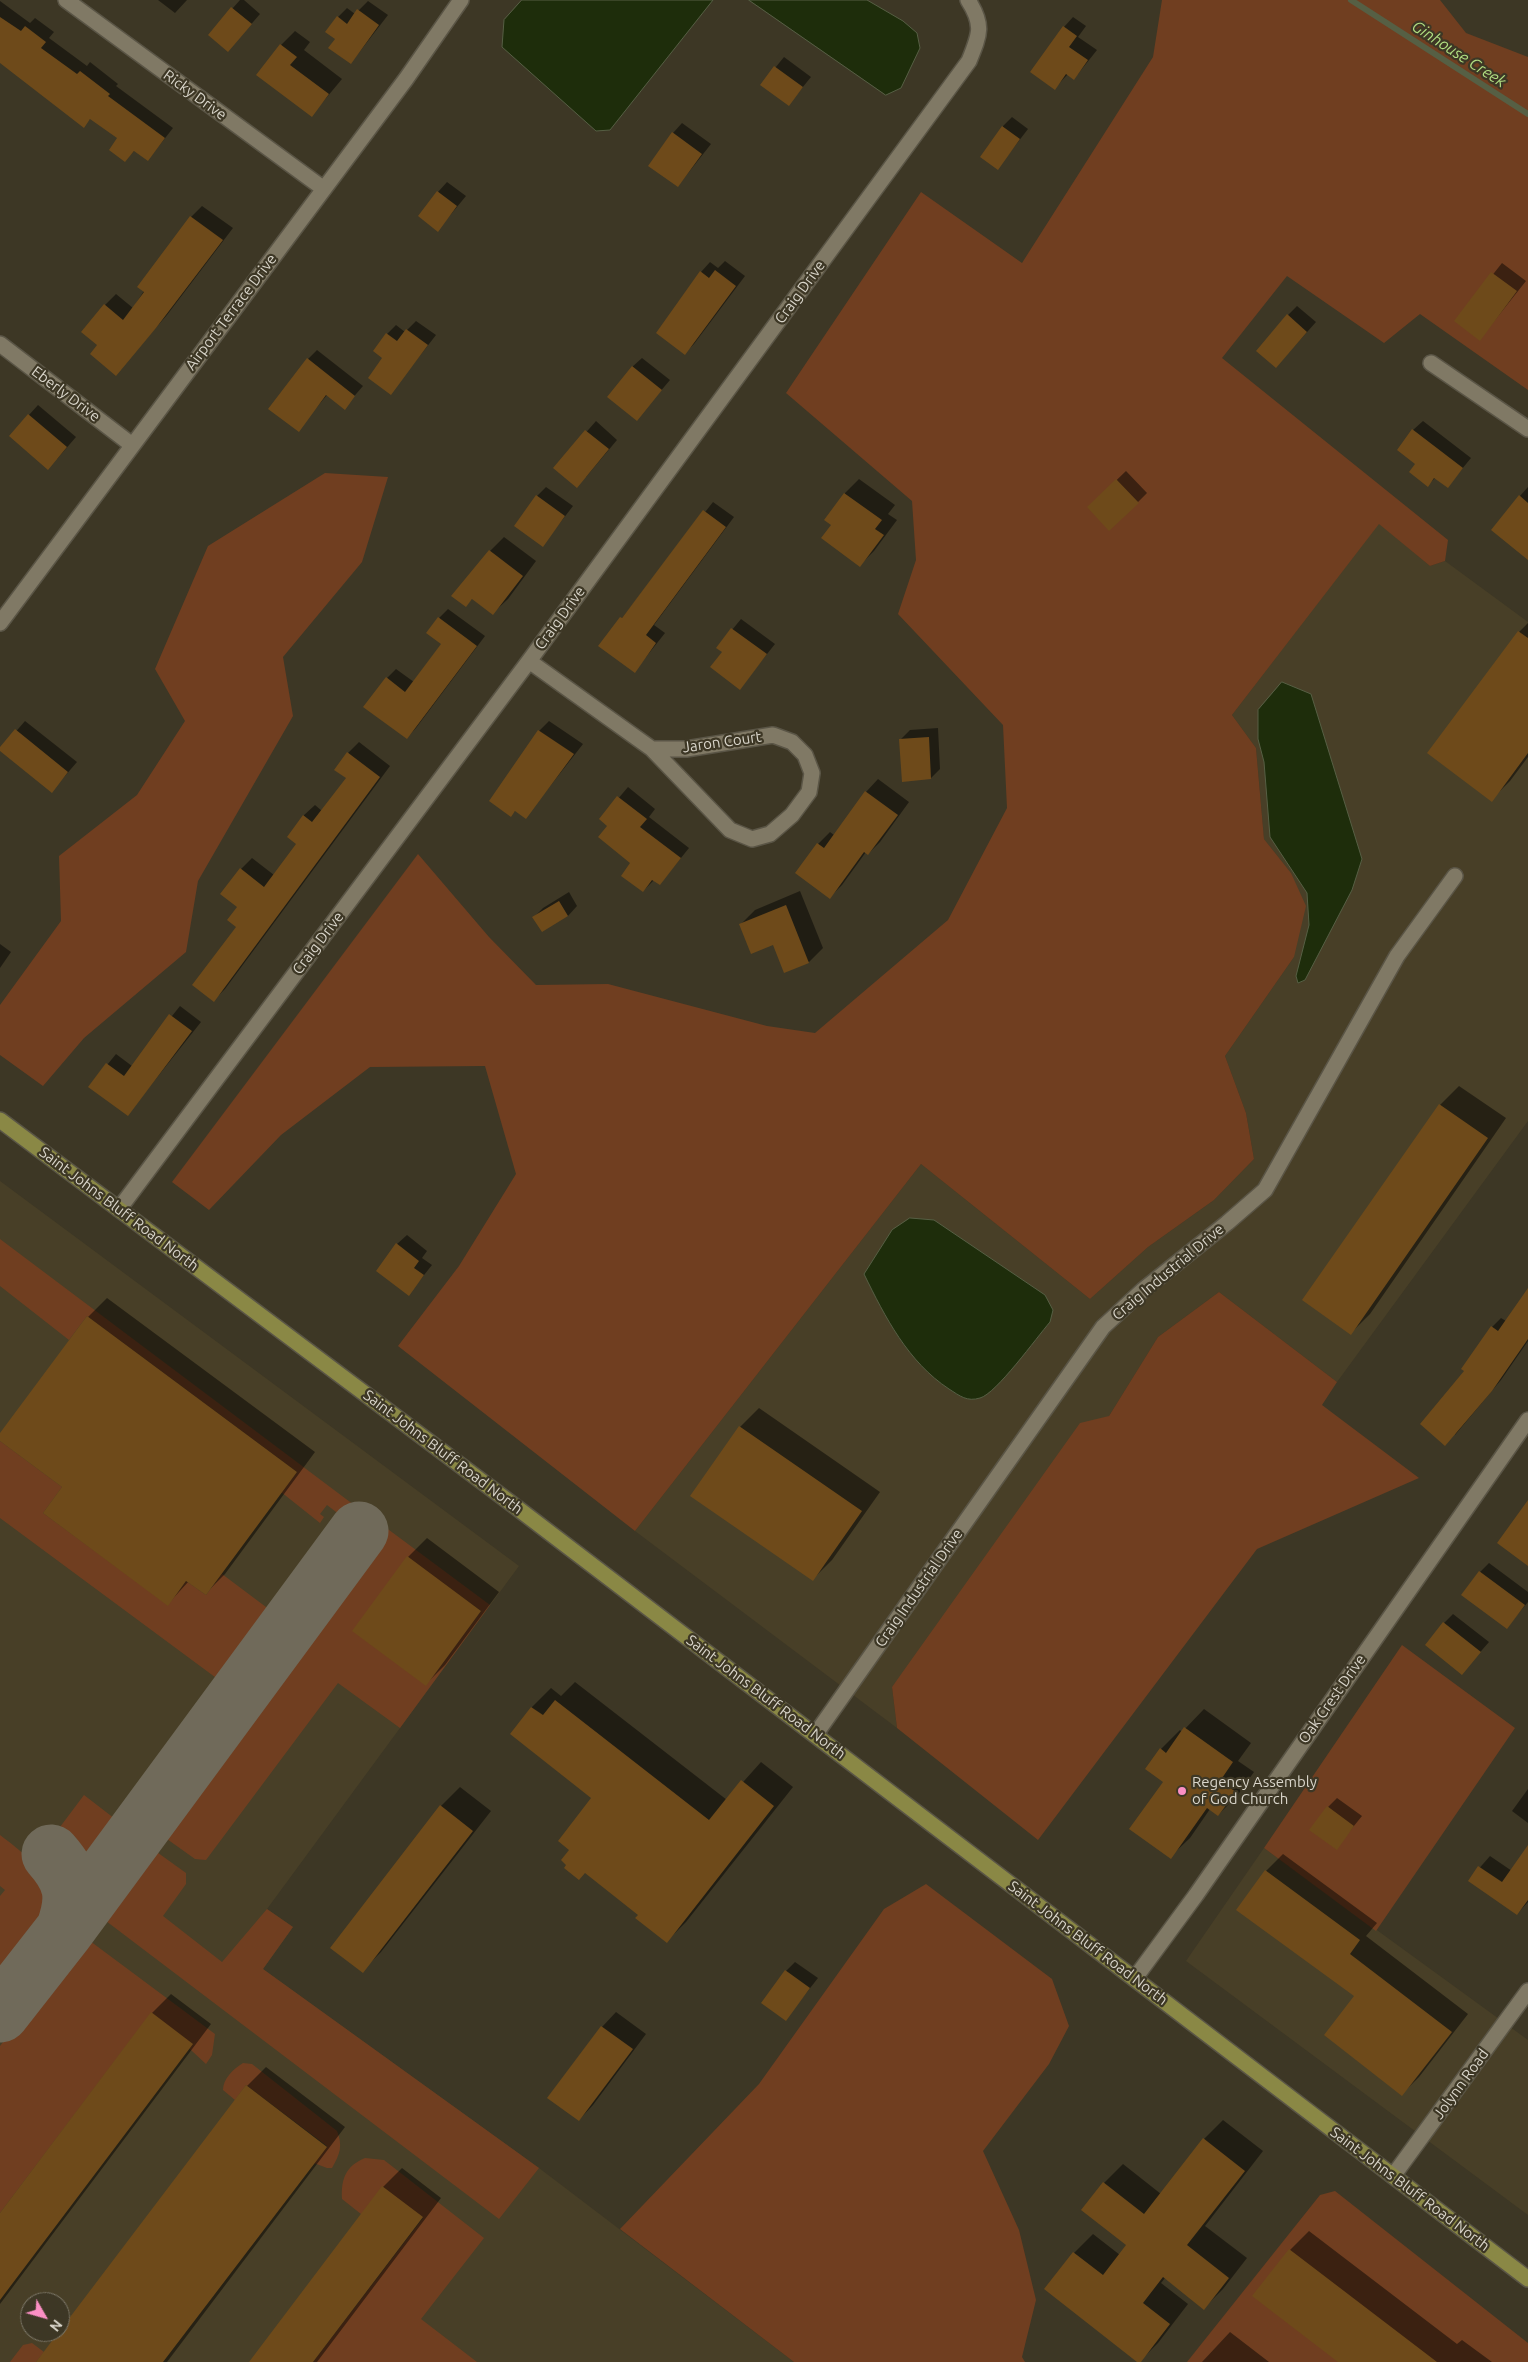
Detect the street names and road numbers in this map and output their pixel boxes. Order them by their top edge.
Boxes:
street label: Ricky Drive [160,66,230,124]
street label: Airport Terrace Drive [181,250,281,374]
street label: Craig Drive [771,257,829,327]
street label: Eberly Drive [28,362,104,426]
street label: Craig Drive [531,583,589,653]
street label: Jaron Court [681,728,763,756]
street label: Craig Drive [289,908,347,978]
street label: Saint Johns Bluff Road North [36,1143,202,1275]
street label: Craig Industrial Drive [1108,1220,1228,1324]
street label: Saint Johns Bluff Road North [360,1386,526,1518]
street label: Craig Industrial Drive [871,1525,967,1651]
street label: Saint Johns Bluff Road North [683,1631,849,1763]
street label: Oak Crest Drive [1295,1651,1369,1747]
street label: Saint Johns Bluff Road North [1005,1877,1171,2009]
street label: Jolynn Road [1429,2045,1493,2123]
street label: Saint Johns Bluff Road North [1327,2123,1493,2255]

